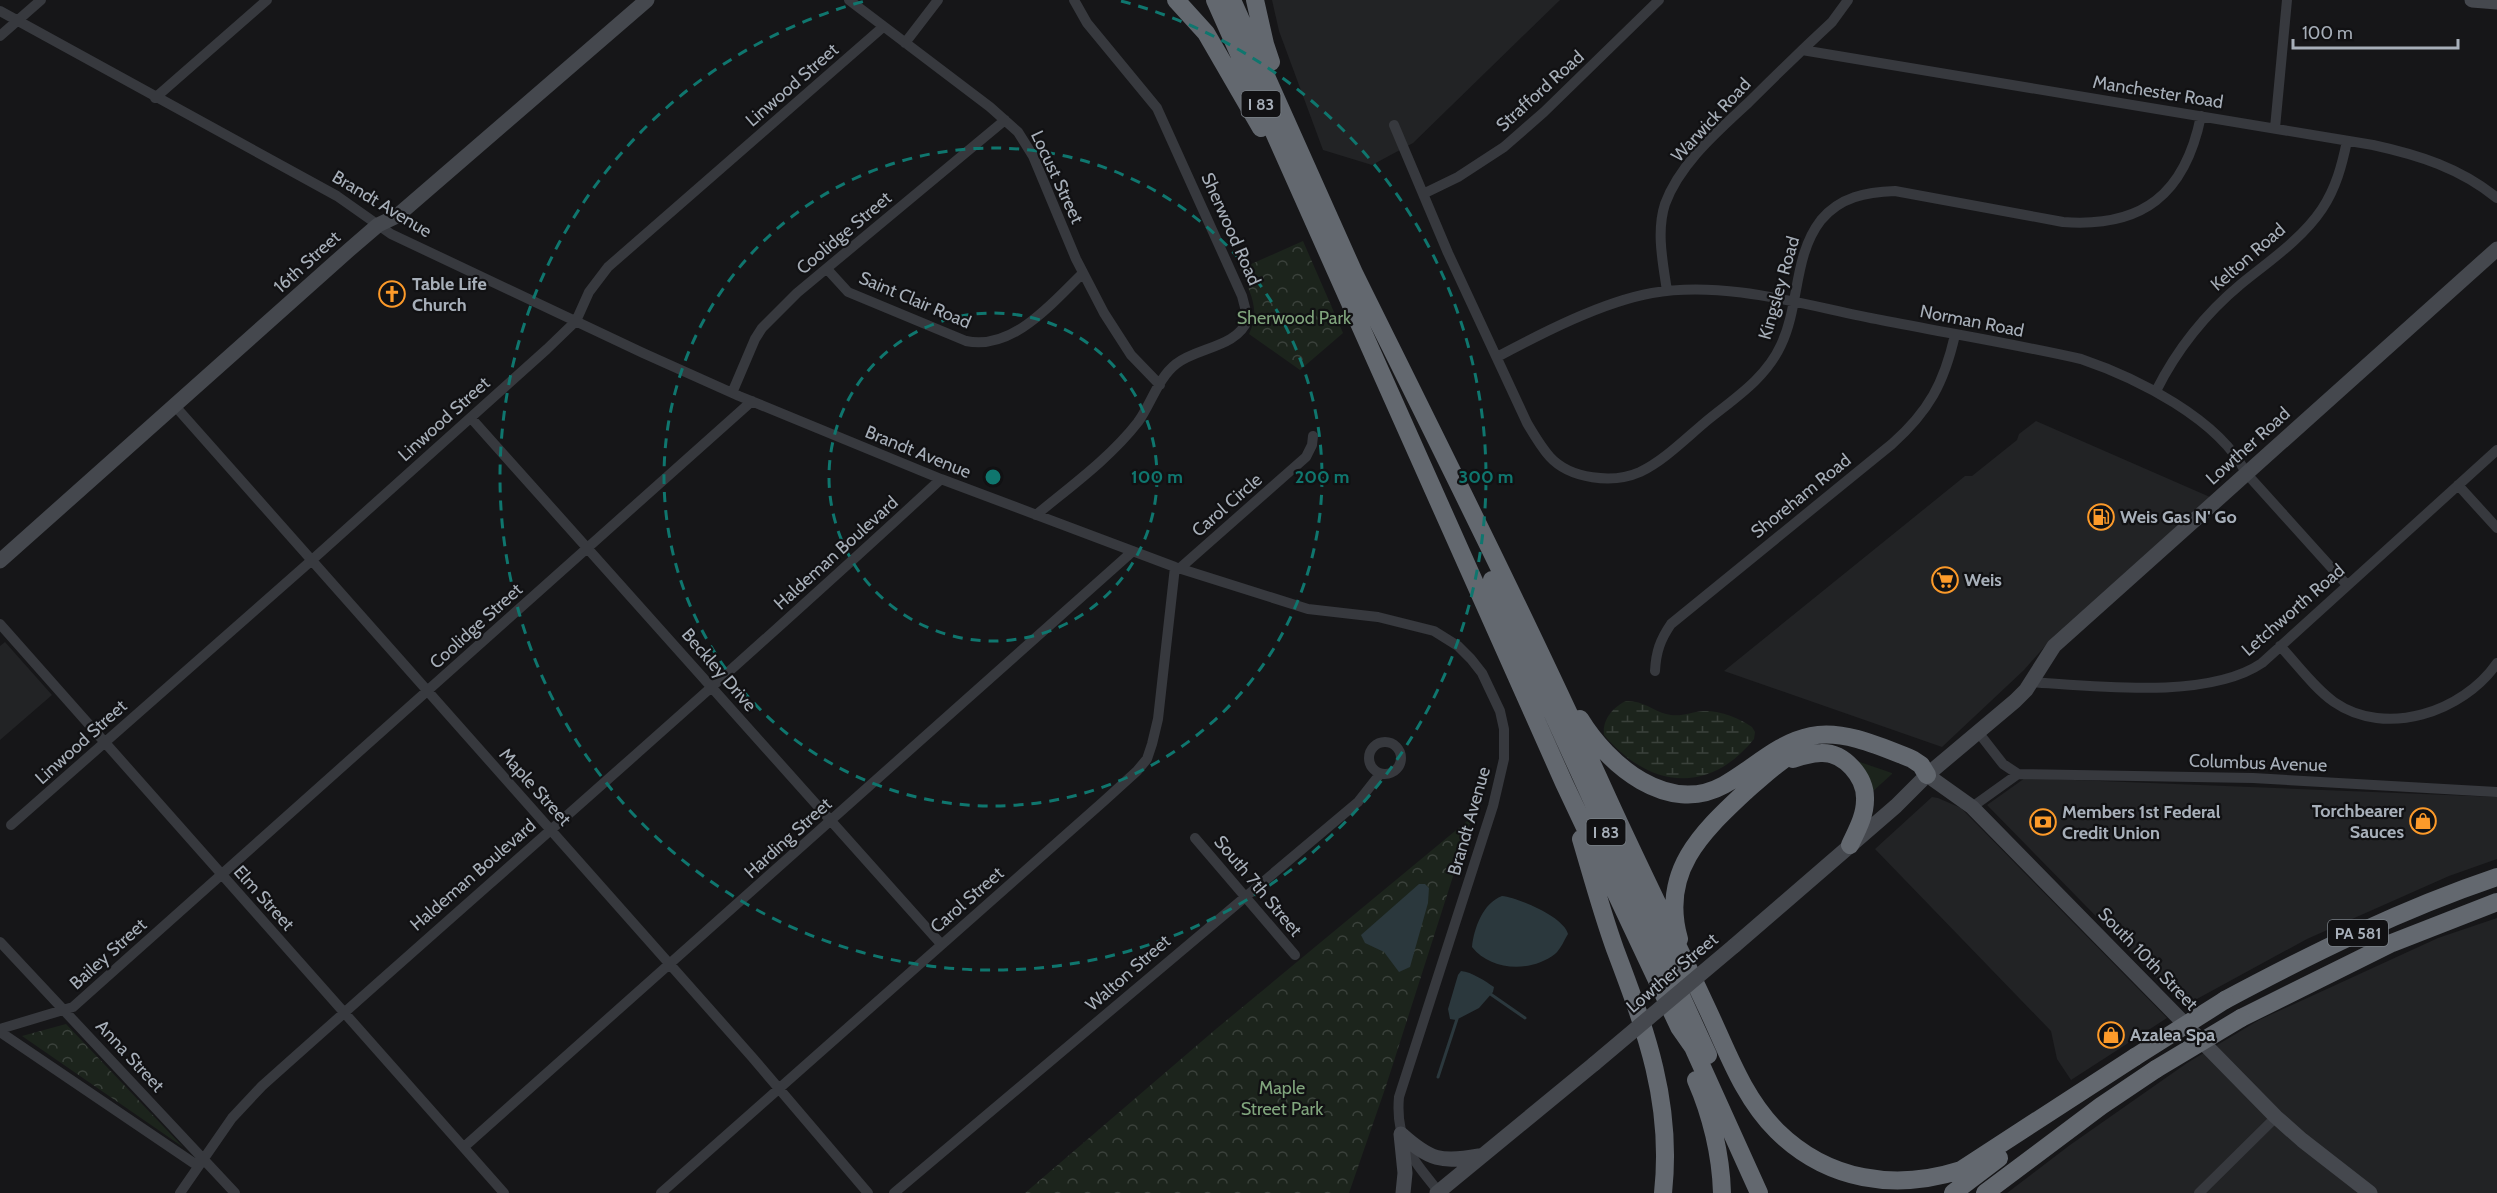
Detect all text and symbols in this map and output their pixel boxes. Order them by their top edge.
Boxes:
scale bar [2293,12,2458,50]
text: 100 m [2302,22,2353,44]
street label: Linwood Street [741,39,843,131]
street label: Strafford Road [1492,46,1588,136]
street label: Manchester Road [2091,71,2225,113]
street label: Warwick Road [1667,73,1755,167]
road number: I 83 [1242,91,1280,117]
street label: Locust Street [1026,127,1088,227]
street label: Brandt Avenue [328,166,436,242]
street label: Sherwood Road [1196,169,1266,289]
street label: Coolidge Street [792,187,896,279]
street label: Kelton Road [2206,219,2290,295]
street label: 16th Street [269,226,345,298]
street label: Kingsley Road [1754,234,1804,342]
street label: Saint Clair Road [856,267,974,333]
place label: Table Life Church [412,273,487,316]
church icon: Table Life Church [377,279,407,309]
street label: Norman Road [1918,300,2026,342]
park label: Sherwood Park [1237,307,1352,329]
street label: Linwood Street [394,372,494,466]
street label: Lowther Road [2201,403,2295,489]
street label: Brandt Avenue [862,421,974,483]
street label: Shoreham Road [1747,449,1855,543]
text: 100 m [1131,466,1183,488]
text: 200 m [1295,466,1349,488]
text: 300 m [1459,466,1513,488]
centre of rings [983,467,1003,487]
street label: Carol Circle [1187,469,1267,541]
street label: Haldeman Boulevard [769,492,903,614]
fuel station icon: Weis Gas N' Go [2086,502,2116,532]
place label: Weis Gas N' Go [2120,506,2237,528]
street label: Letchworth Road [2237,559,2349,661]
supermarket icon: Weis [1930,565,1960,595]
place label: Weis [1964,569,2002,591]
street label: Coolidge Street [425,579,527,673]
street label: Beckley Drive [677,624,761,716]
street label: Linwood Street [31,695,131,789]
street label: Maple Street [494,744,576,830]
street label: Columbus Avenue [2189,750,2327,776]
street label: Brandt Avenue [1443,764,1495,878]
street label: Harding Street [740,793,836,883]
place label: Torchbearer Sauces [2312,800,2404,843]
place label: Members 1st Federal Credit Union [2062,801,2221,844]
shop icon: Torchbearer Sauces [2408,806,2438,836]
bank icon: Members 1st Federal Credit Union [2028,807,2058,837]
street label: Haldeman Boulevard [406,814,540,936]
road number: I 83 [1586,819,1626,845]
street label: South 7th Street [1209,831,1307,941]
street label: Elm Street [229,861,299,935]
street label: Carol Street [926,862,1008,938]
street label: South 10th Street [2093,903,2203,1015]
street label: Bailey Street [65,914,151,994]
road number: PA 581 [2328,920,2388,946]
street label: Lowther Street [1622,928,1722,1018]
street label: Walton Street [1081,930,1175,1016]
street label: Anna Street [91,1016,169,1096]
shop icon: Azalea Spa [2096,1020,2126,1050]
place label: Azalea Spa [2130,1024,2215,1046]
park label: Maple Street Park [1241,1077,1324,1120]

